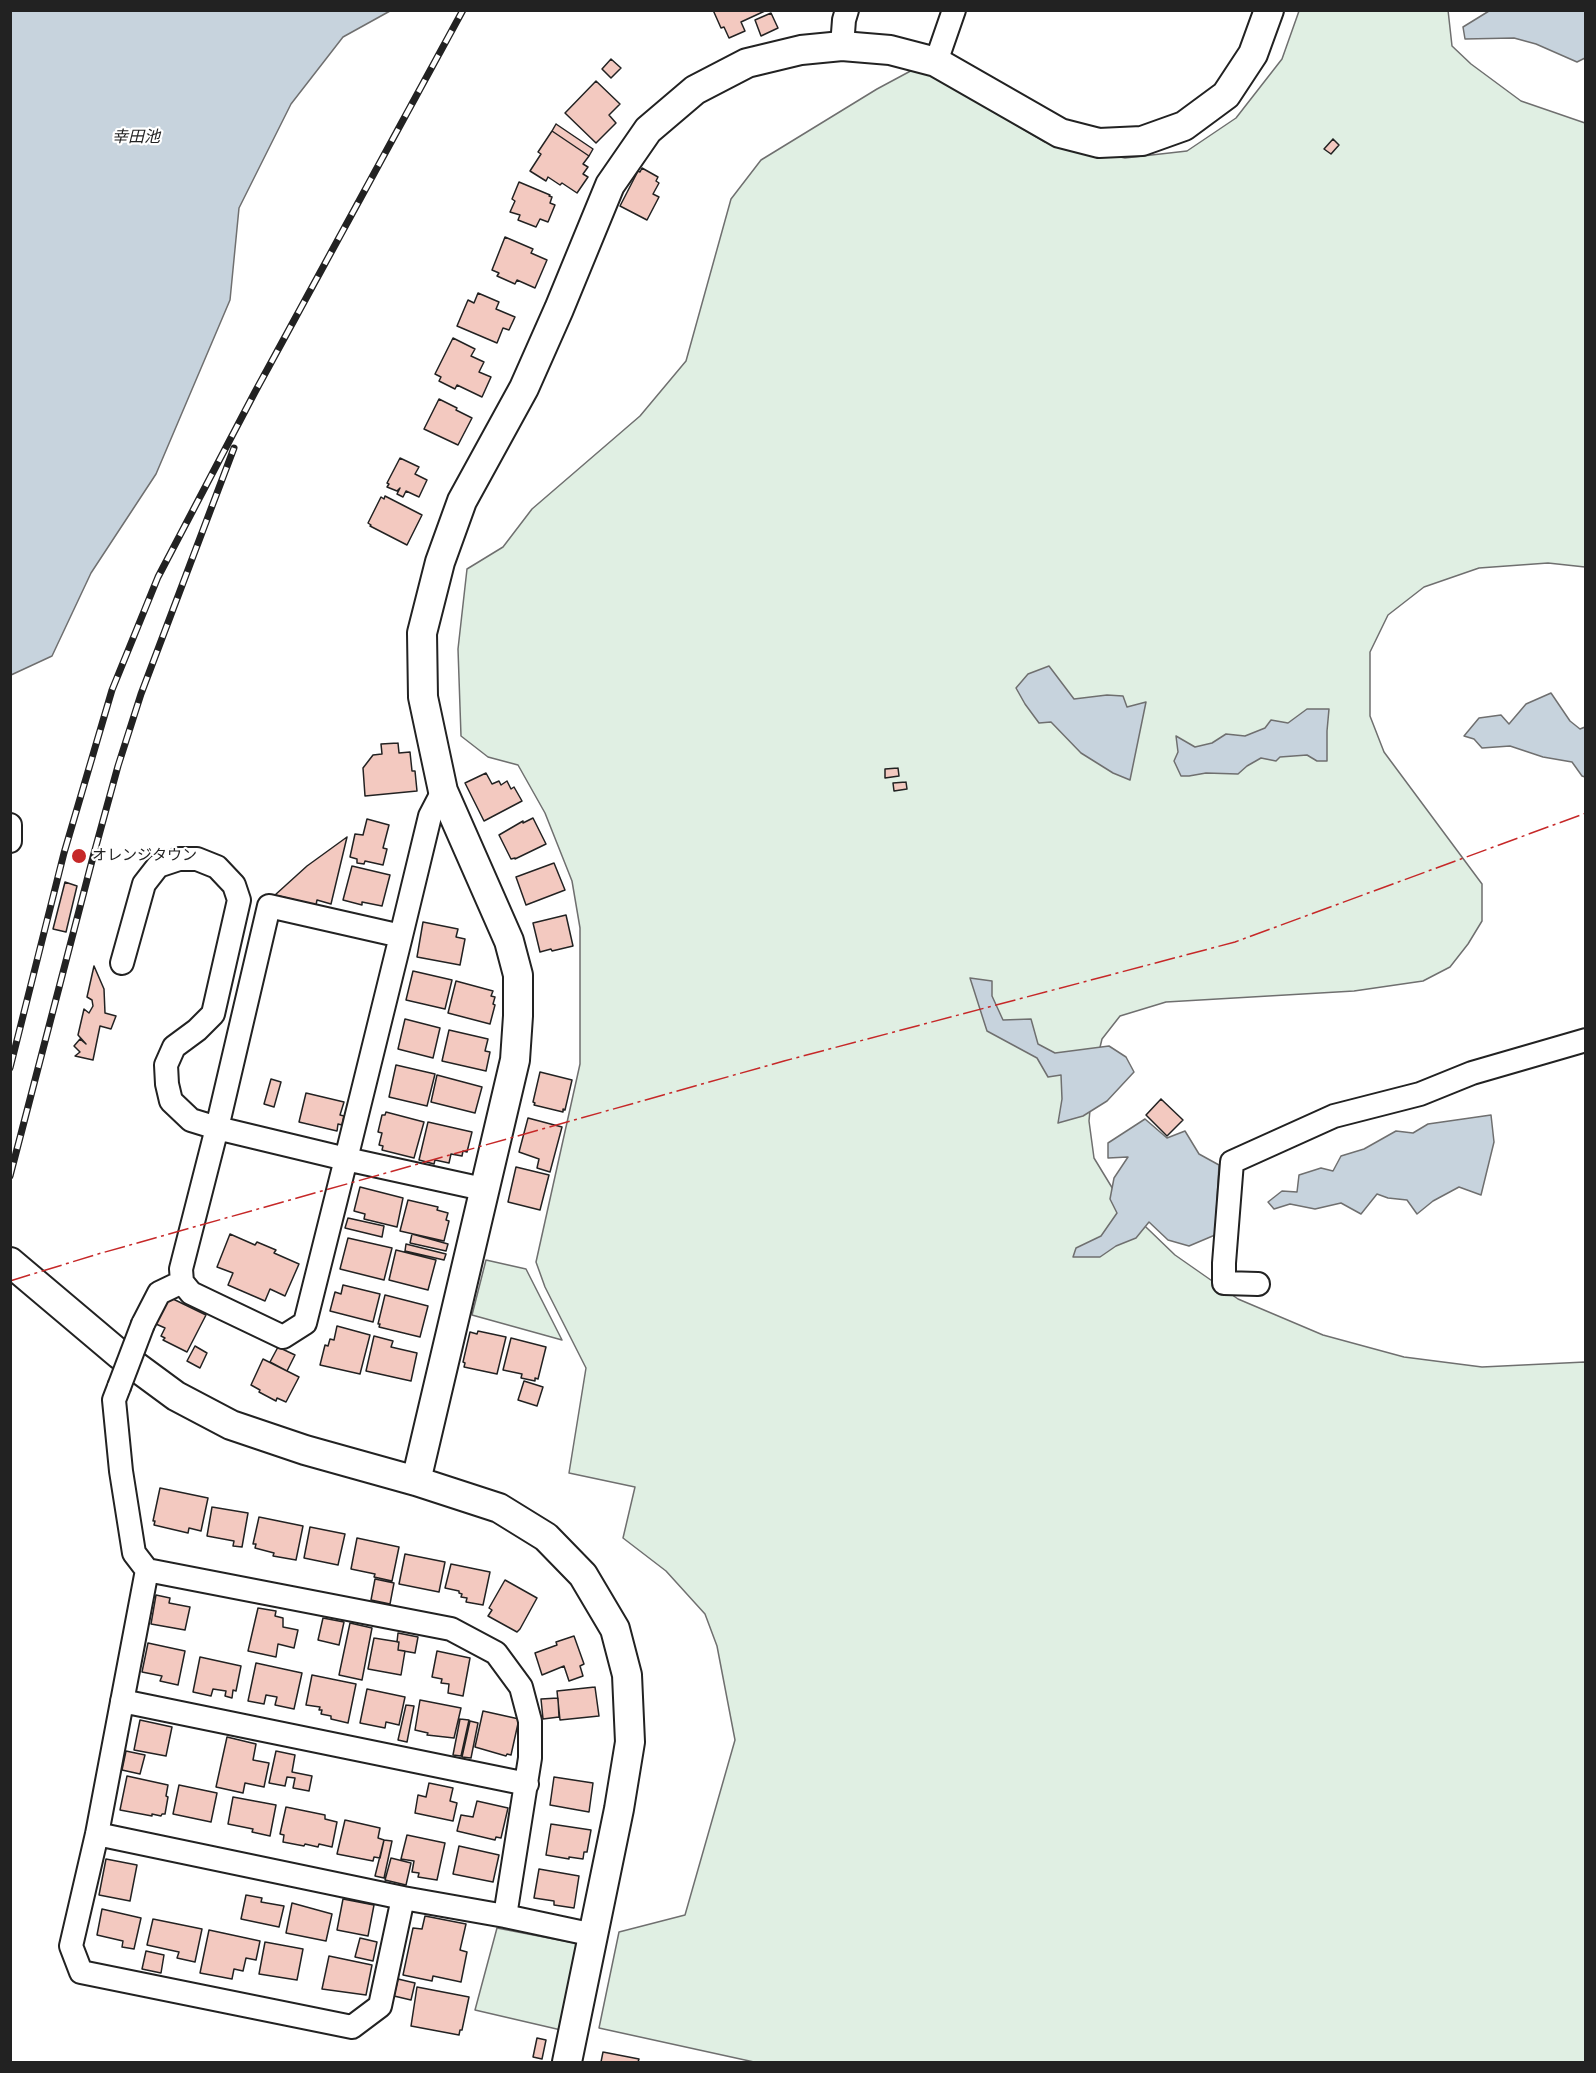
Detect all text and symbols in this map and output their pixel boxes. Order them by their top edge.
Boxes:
water label: 幸田池 [112,128,160,148]
marker: オレンジタウン [70,847,88,865]
place label: オレンジタウン [92,847,197,865]

